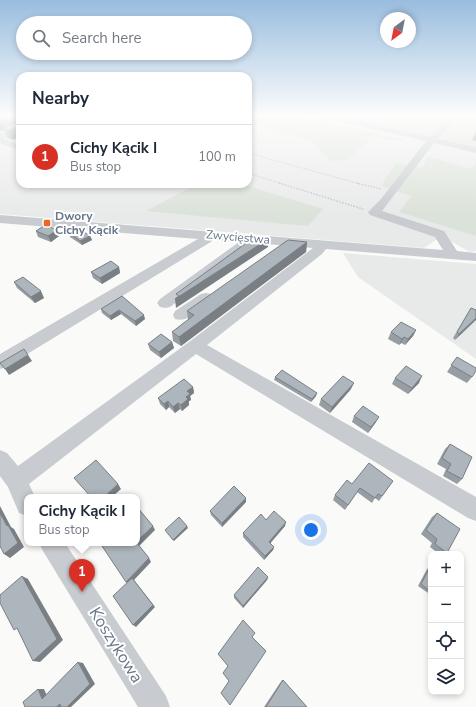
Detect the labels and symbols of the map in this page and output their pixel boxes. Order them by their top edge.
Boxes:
north arrow [380,12,416,48]
place label: Dwory Cichy Kącik [55,208,119,238]
marker: Dwory Cichy Kącik [42,218,52,228]
street label: Zwycięstwa [205,226,271,248]
your location [301,520,321,540]
pin: 1 [69,559,95,592]
street label: Koszykowa [84,603,148,687]

